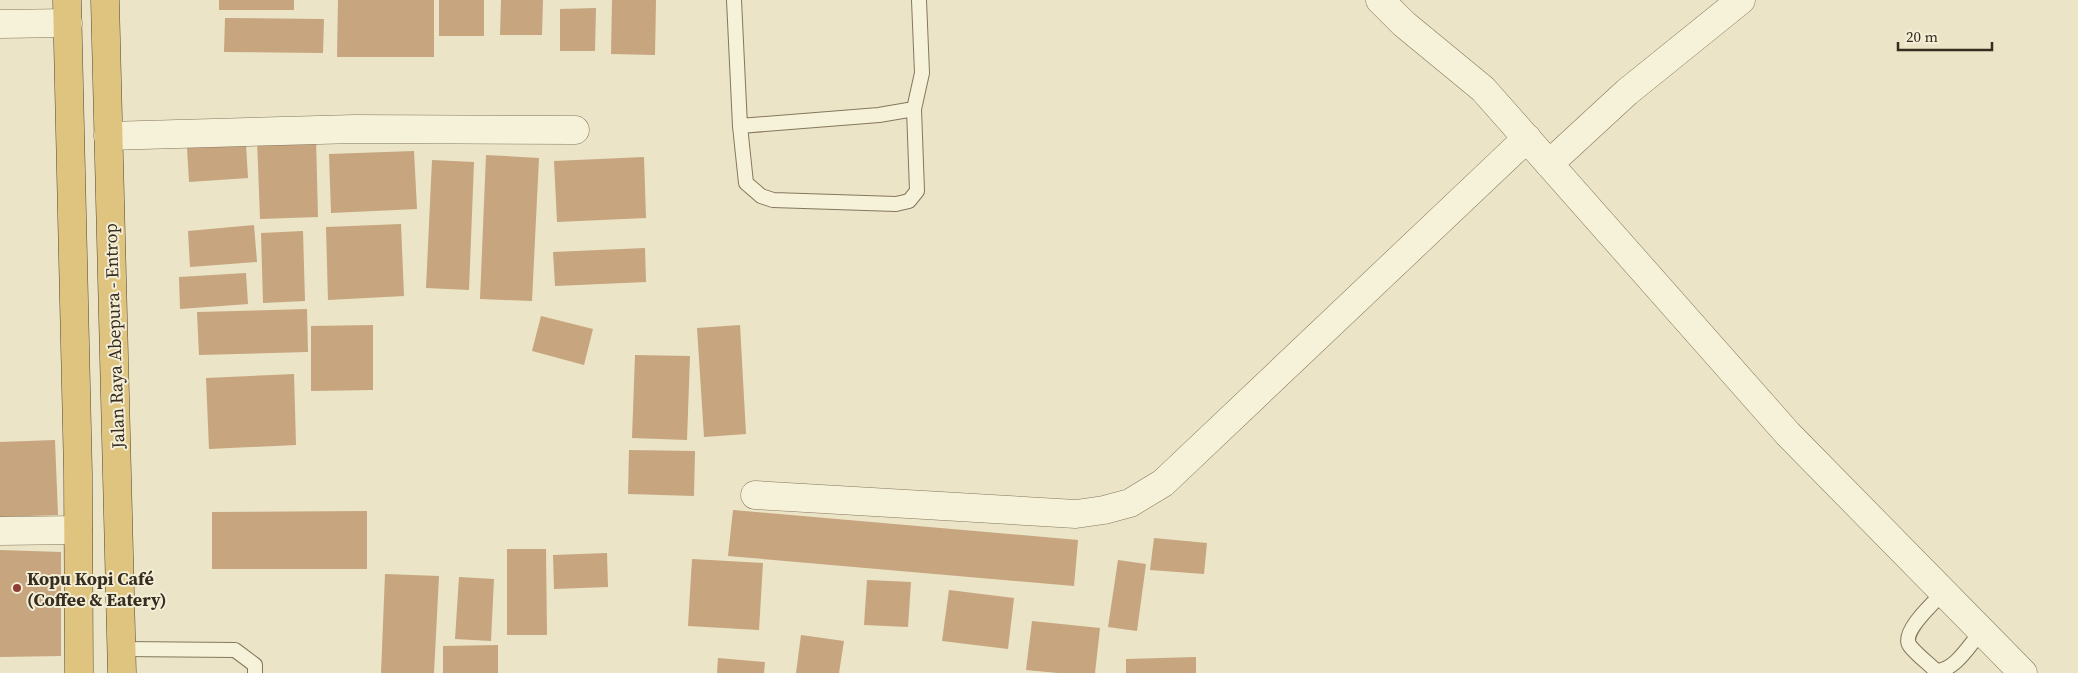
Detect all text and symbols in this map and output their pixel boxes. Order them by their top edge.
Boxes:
scale bar [1898,20,1992,52]
text: 20 m [1906,26,1938,47]
street label: Jalan Raya Abepura - Entrop [98,223,130,450]
place label: Kopu Kopi Café (Coffee & Eatery) [27,566,166,612]
marker: Kopu Kopi Café (Coffee & Eatery) [11,582,23,594]

